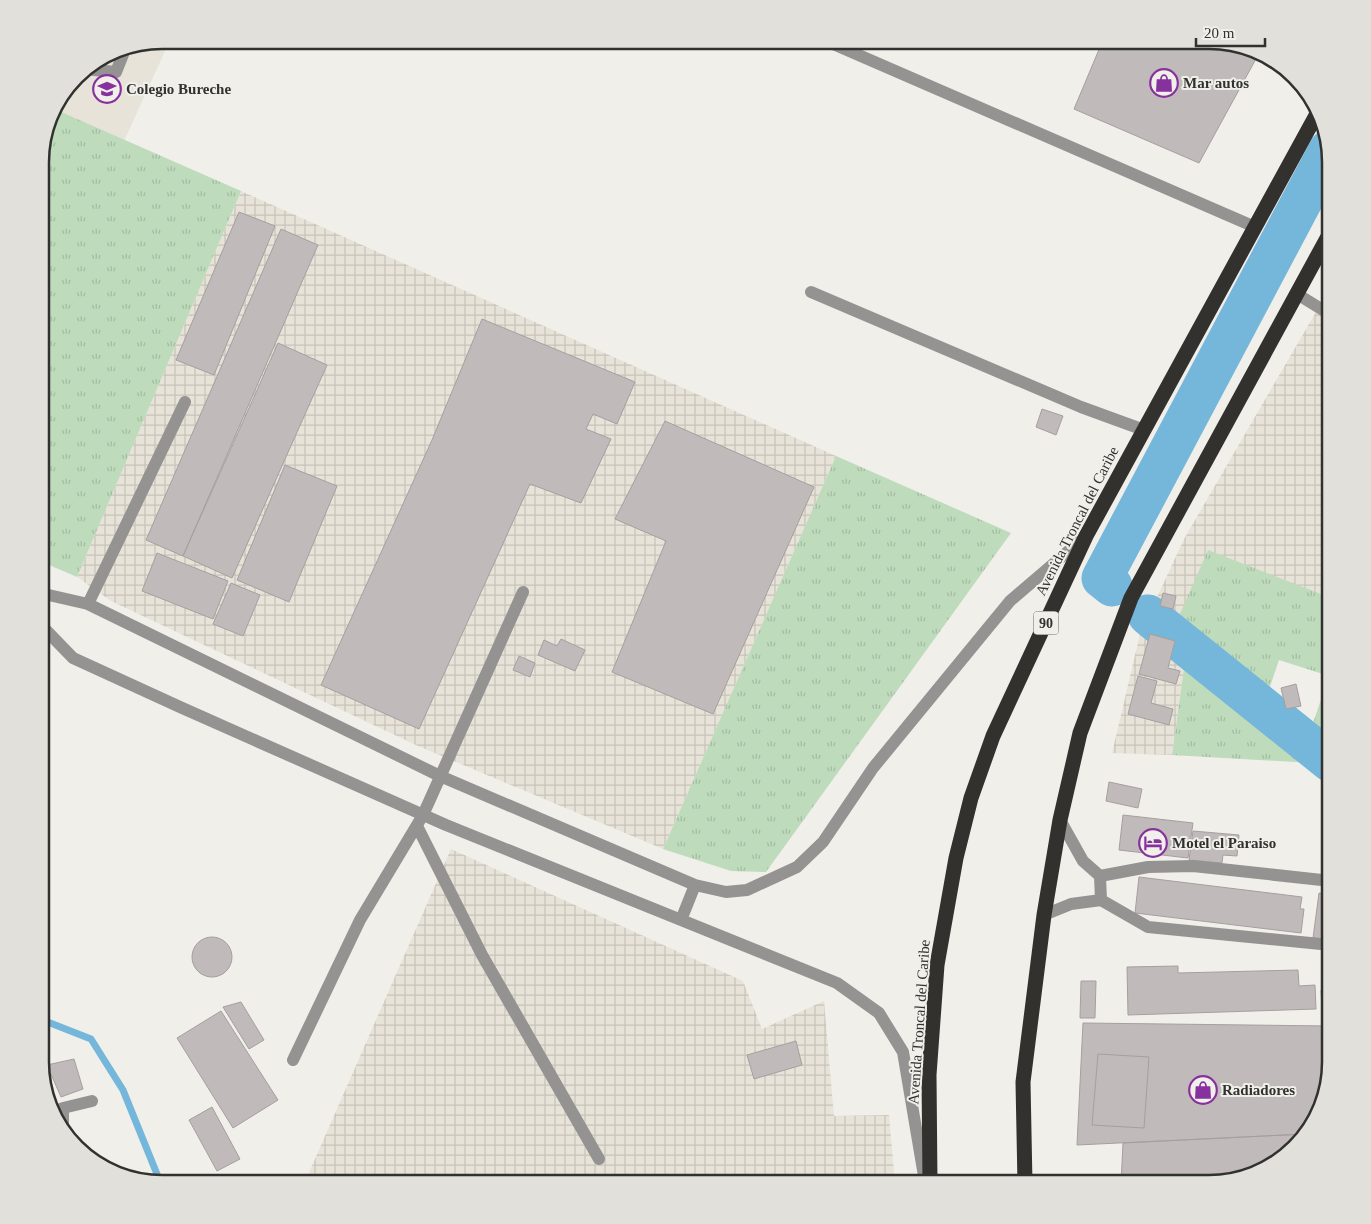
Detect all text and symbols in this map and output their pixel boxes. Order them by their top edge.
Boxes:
scale bar [1196,15,1265,47]
text: 20 m [1204,25,1235,41]
shop icon: Mar autos [1149,68,1179,98]
school or university icon: Colegio Bureche [92,74,122,104]
place label: Mar autos [1183,75,1249,91]
place label: Colegio Bureche [126,81,231,97]
street label: Avenida Troncal del Caribe [1032,444,1122,598]
road number: 90 [1034,612,1058,634]
hotel icon: Motel el Paraiso [1138,828,1168,858]
place label: Motel el Paraiso [1172,835,1276,851]
street label: Avenida Troncal del Caribe [905,939,933,1105]
shop icon: Radiadores [1188,1075,1218,1105]
place label: Radiadores [1222,1082,1295,1098]

